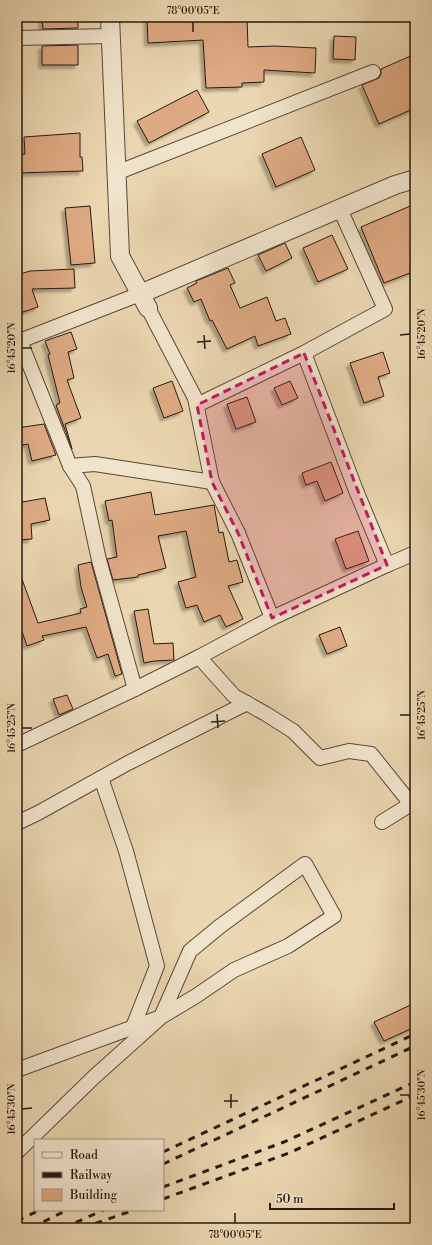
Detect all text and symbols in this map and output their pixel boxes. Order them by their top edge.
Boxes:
text: 78°00'05"E [166,5,220,17]
text: 16°45'20"N [416,308,428,360]
text: 16°45'20"N [6,322,18,374]
text: 16°45'25"N [416,689,428,740]
text: 16°45'25"N [6,702,18,753]
text: 16°45'30"N [416,1069,428,1120]
text: 16°45'30"N [6,1083,18,1134]
legend [34,1139,164,1211]
text: Road [70,1148,98,1163]
text: Railway [70,1168,112,1183]
scale bar [270,1185,394,1211]
text: Building [69,1188,118,1203]
text: 50 m [276,1192,304,1207]
text: 78°00'05"E [208,1229,262,1241]

